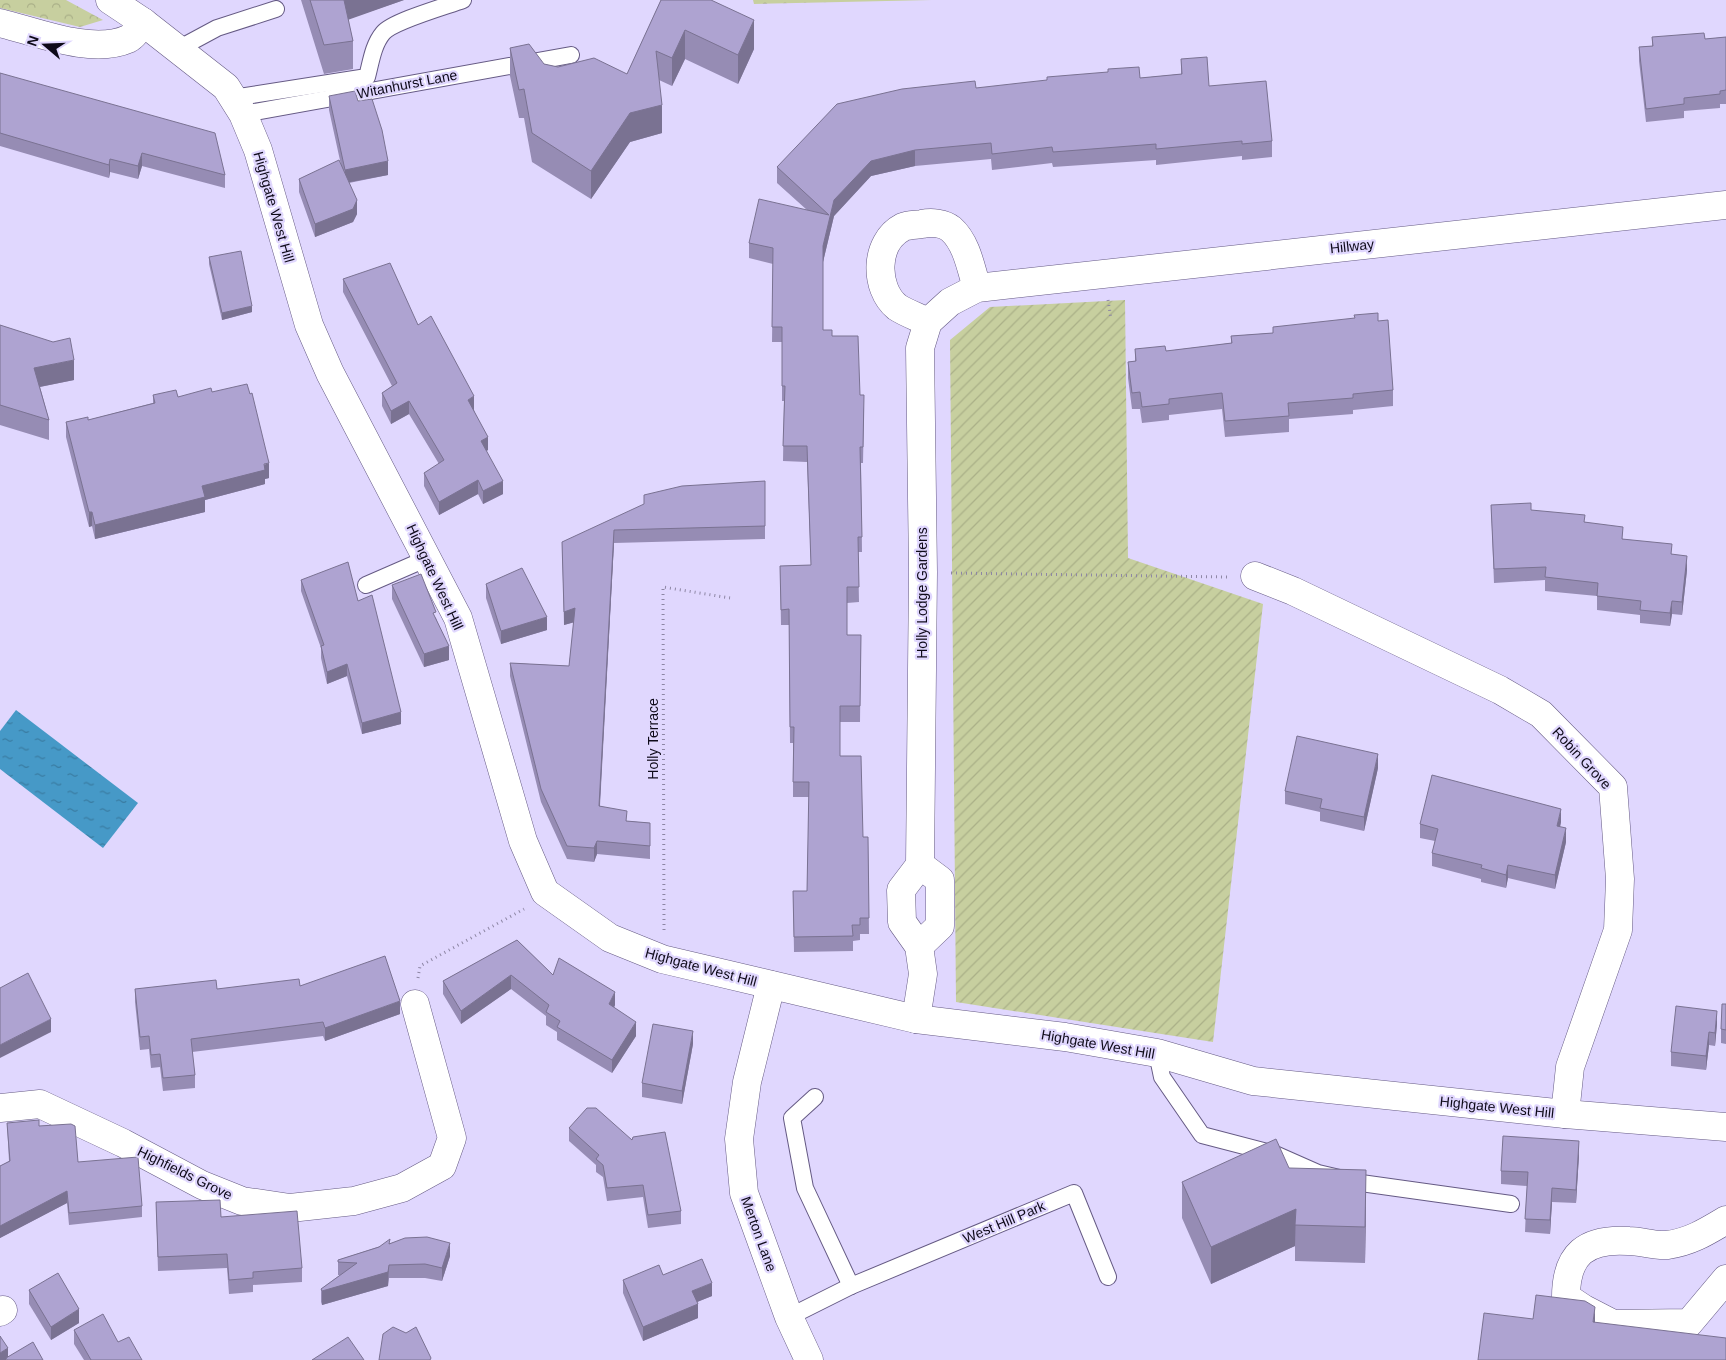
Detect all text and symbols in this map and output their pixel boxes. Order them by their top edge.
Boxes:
north arrow [20,20,70,70]
text: N [23,33,42,48]
street label: Witanhurst Lane [355,66,459,102]
street label: Highgate West Hill [250,150,298,264]
street label: Hillway [1329,236,1375,256]
street label: Highgate West Hill [403,522,467,632]
street label: Holly Lodge Gardens [914,527,930,659]
street label: Holly Terrace [645,698,661,780]
street label: Robin Grove [1549,724,1615,792]
street label: Highgate West Hill [643,944,759,990]
street label: Highgate West Hill [1040,1026,1156,1062]
street label: Highgate West Hill [1439,1093,1555,1121]
street label: Highfields Grove [135,1143,235,1203]
street label: Merton Lane [738,1194,780,1274]
street label: West Hill Park [961,1197,1048,1246]

